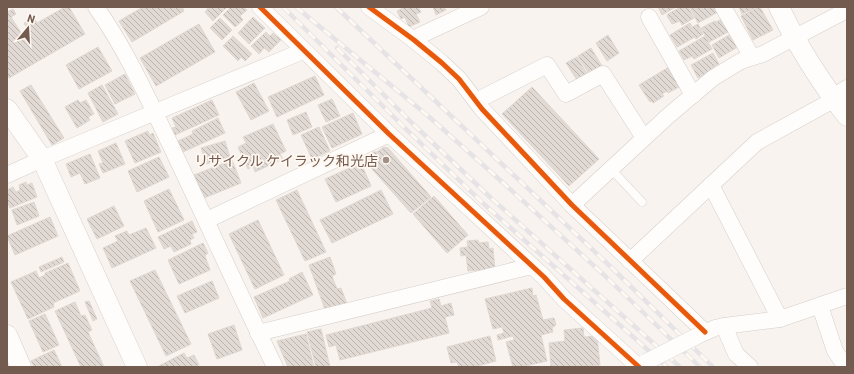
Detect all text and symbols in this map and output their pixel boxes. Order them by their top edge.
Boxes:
north arrow [8,8,48,48]
text: N [26,11,37,25]
place label: リサイクル ケイラック和光店 [194,152,378,169]
marker: リサイクル ケイラック和光店 [381,155,391,165]

